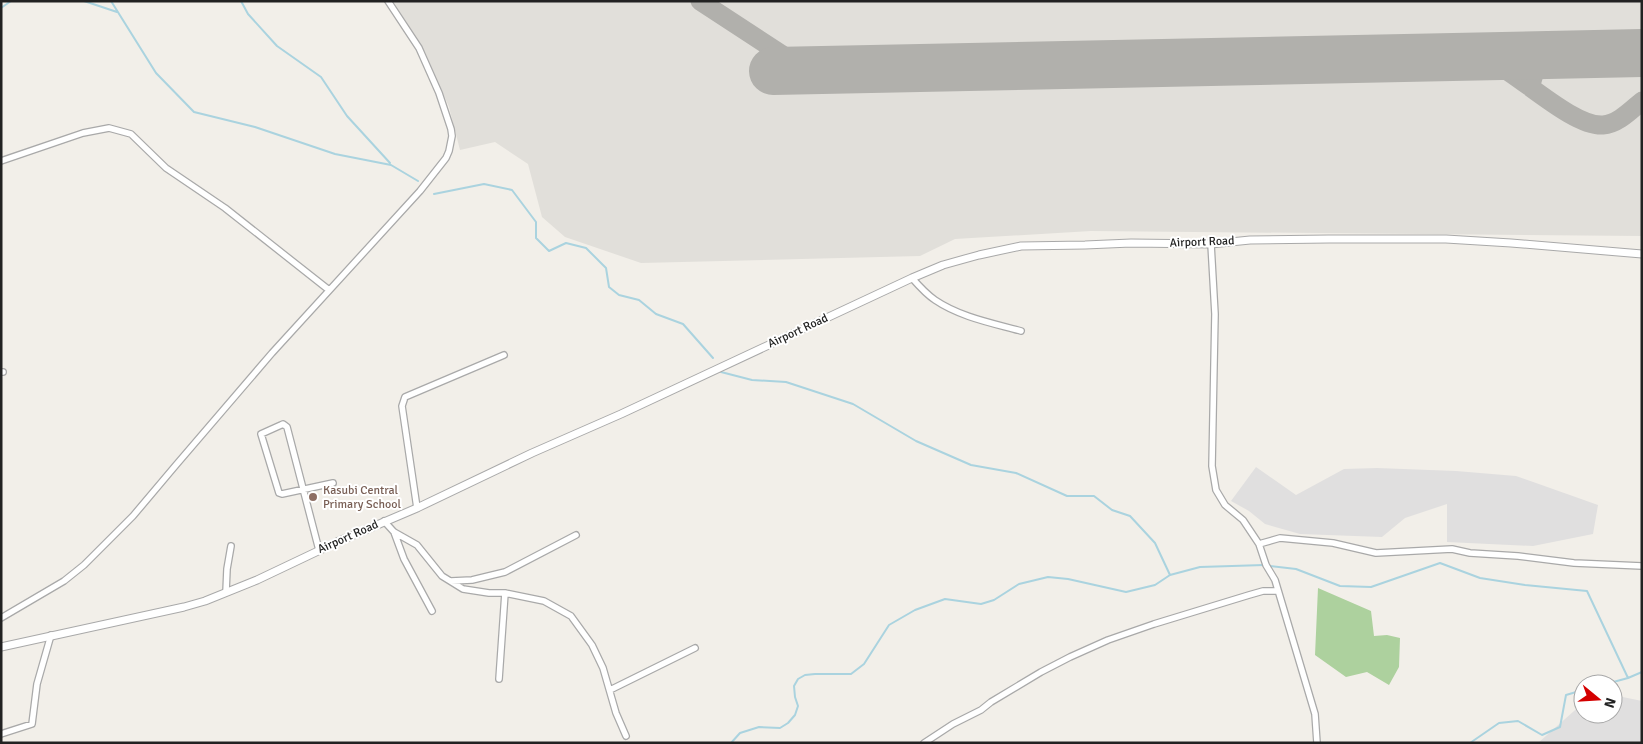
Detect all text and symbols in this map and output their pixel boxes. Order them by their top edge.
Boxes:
street label: Airport Road [1169,233,1235,251]
street label: Airport Road [765,311,831,351]
place label: Kasubi Central Primary School [323,483,401,512]
marker: Kasubi Central Primary School [307,491,319,503]
street label: Airport Road [315,517,381,557]
north arrow [1573,674,1623,724]
text: N [1600,696,1619,710]

